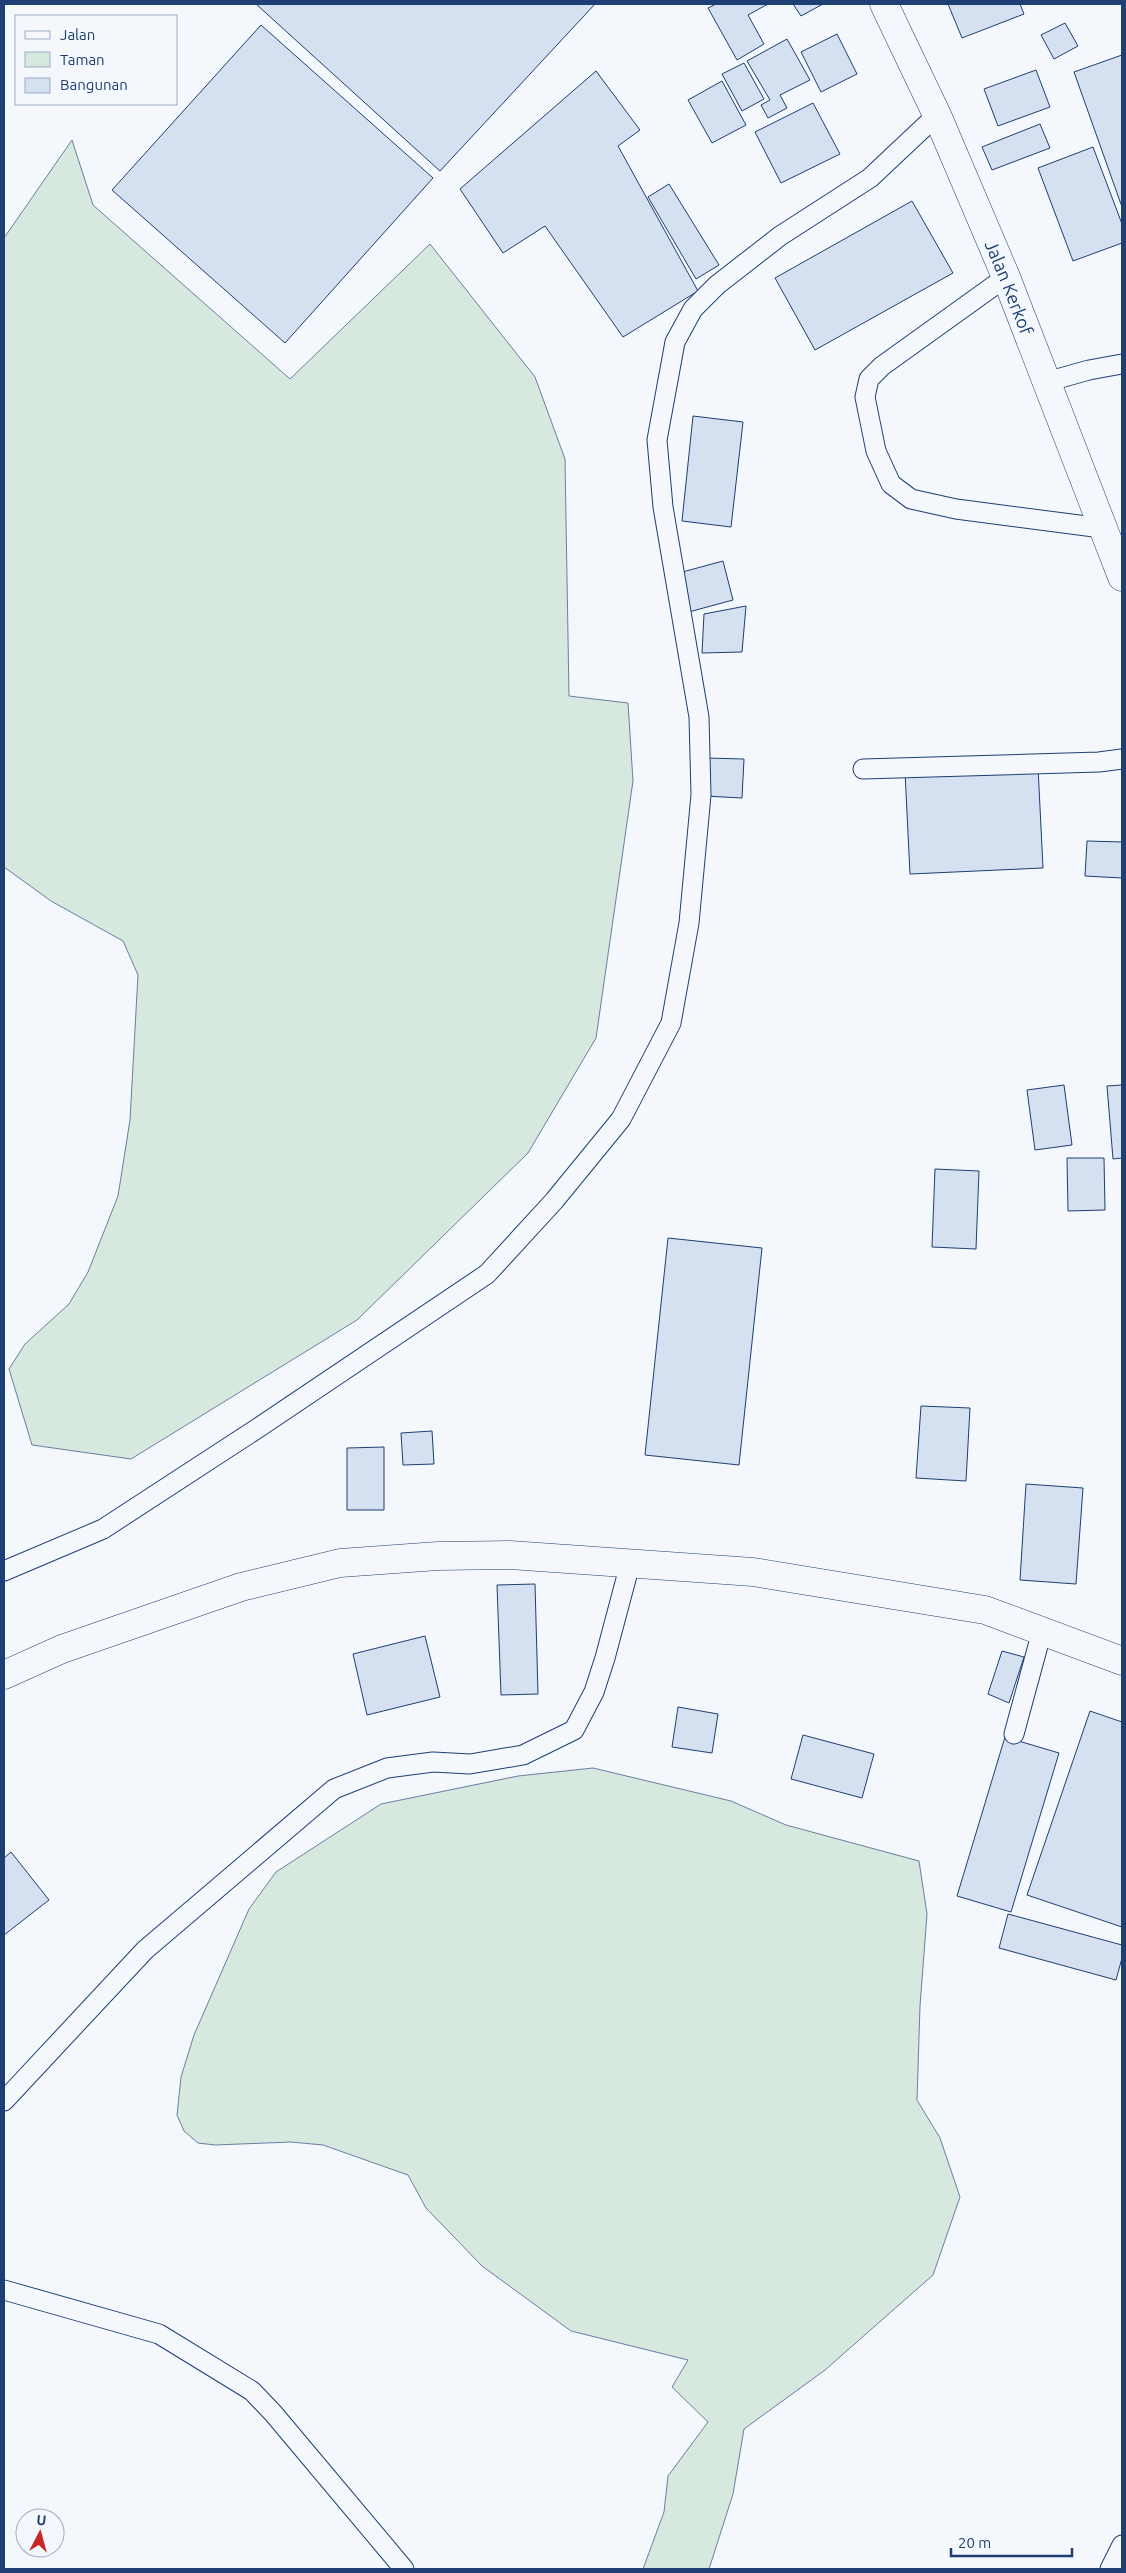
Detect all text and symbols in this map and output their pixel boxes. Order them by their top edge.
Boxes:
legend [15,15,178,105]
text: Jalan [60,26,95,43]
text: Taman [60,51,105,68]
text: Bangunan [60,76,128,93]
street label: Jalan Kerkof [981,237,1037,338]
north arrow [15,2508,65,2558]
text: U [36,2512,47,2529]
scale bar [951,2526,1072,2558]
text: 20 m [958,2534,991,2551]

